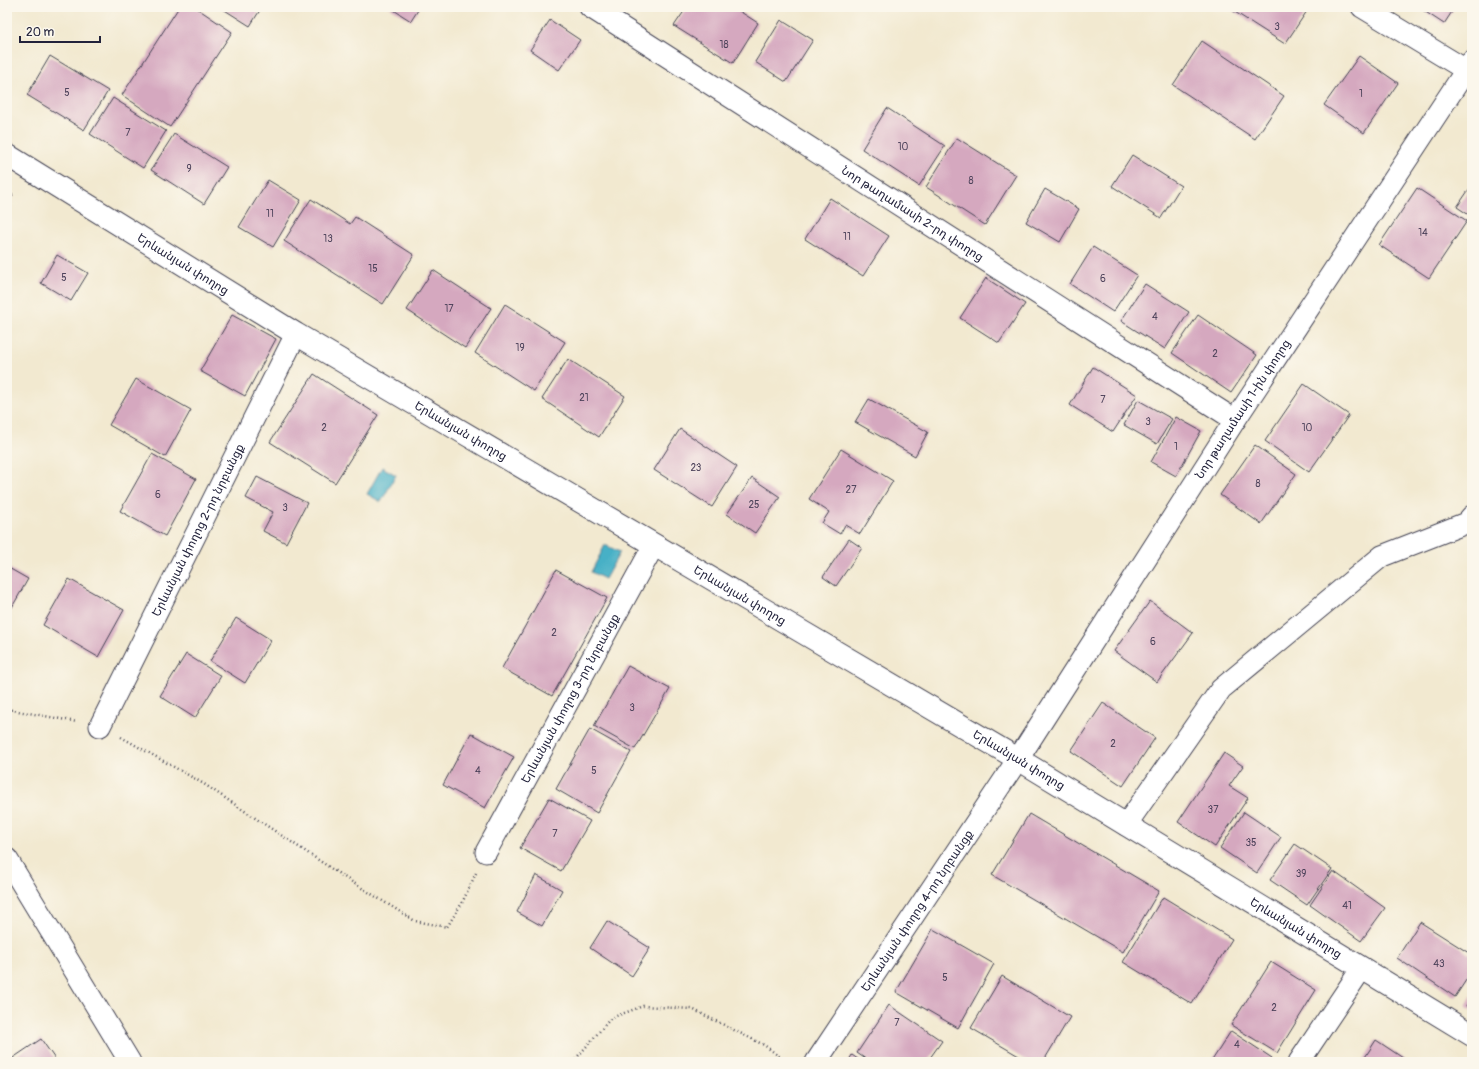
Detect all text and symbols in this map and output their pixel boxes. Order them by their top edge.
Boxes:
scale bar [20,18,100,44]
house number: 3 [1274,21,1280,33]
text: 20 m [26,25,55,40]
house number: 18 [720,39,728,51]
house number: 5 [64,87,70,99]
house number: 1 [1359,88,1363,100]
house number: 7 [125,127,131,139]
house number: 10 [898,141,909,153]
street label: Նոր թաղամասի 2-րդ փողոց [839,162,986,265]
house number: 9 [186,163,192,175]
house number: 8 [968,175,974,187]
house number: 11 [266,208,274,220]
house number: 14 [1418,227,1428,239]
street label: Երևանյան փողոց [134,230,232,298]
house number: 11 [843,231,851,243]
house number: 13 [323,233,333,245]
house number: 15 [368,263,378,275]
house number: 5 [61,272,67,284]
house number: 6 [1100,273,1106,285]
house number: 17 [444,303,454,315]
house number: 4 [1152,311,1158,323]
street label: Նոր թաղամասի 1-ին փողոց [1192,337,1294,482]
house number: 19 [515,342,525,354]
house number: 2 [1212,348,1218,360]
house number: 21 [579,392,589,404]
house number: 7 [1100,394,1106,406]
street label: Երևանյան փողոց [412,398,510,464]
house number: 3 [1145,416,1151,428]
house number: 2 [321,422,327,434]
house number: 10 [1302,422,1313,434]
street label: Երևանյան փողոց 2-րդ նրբանցք [148,441,247,619]
house number: 1 [1174,441,1178,453]
house number: 23 [691,462,702,474]
house number: 8 [1255,478,1261,490]
house number: 27 [846,484,857,496]
house number: 6 [155,489,161,501]
house number: 25 [748,499,760,511]
house number: 3 [282,502,288,514]
street label: Երևանյան փողոց [691,562,789,628]
street label: Երևանյան փողոց 3-րդ նրբանցք [518,611,622,786]
house number: 2 [551,627,557,639]
house number: 6 [1150,636,1156,648]
house number: 3 [629,702,635,714]
street label: Երևանյան փողոց [970,727,1068,793]
house number: 2 [1110,738,1116,750]
house number: 4 [475,765,481,777]
house number: 5 [591,765,597,777]
house number: 37 [1208,804,1219,816]
street label: Երևանյան փողոց 4-րդ նրբանցք [858,827,976,994]
house number: 7 [552,828,558,840]
house number: 35 [1246,837,1257,849]
house number: 39 [1296,868,1306,880]
street label: Երևանյան փողոց [1247,894,1345,962]
house number: 41 [1342,900,1352,912]
house number: 43 [1433,958,1445,970]
house number: 5 [942,972,948,984]
house number: 2 [1271,1002,1277,1014]
house number: 7 [894,1017,900,1029]
house number: 4 [1234,1039,1240,1051]

